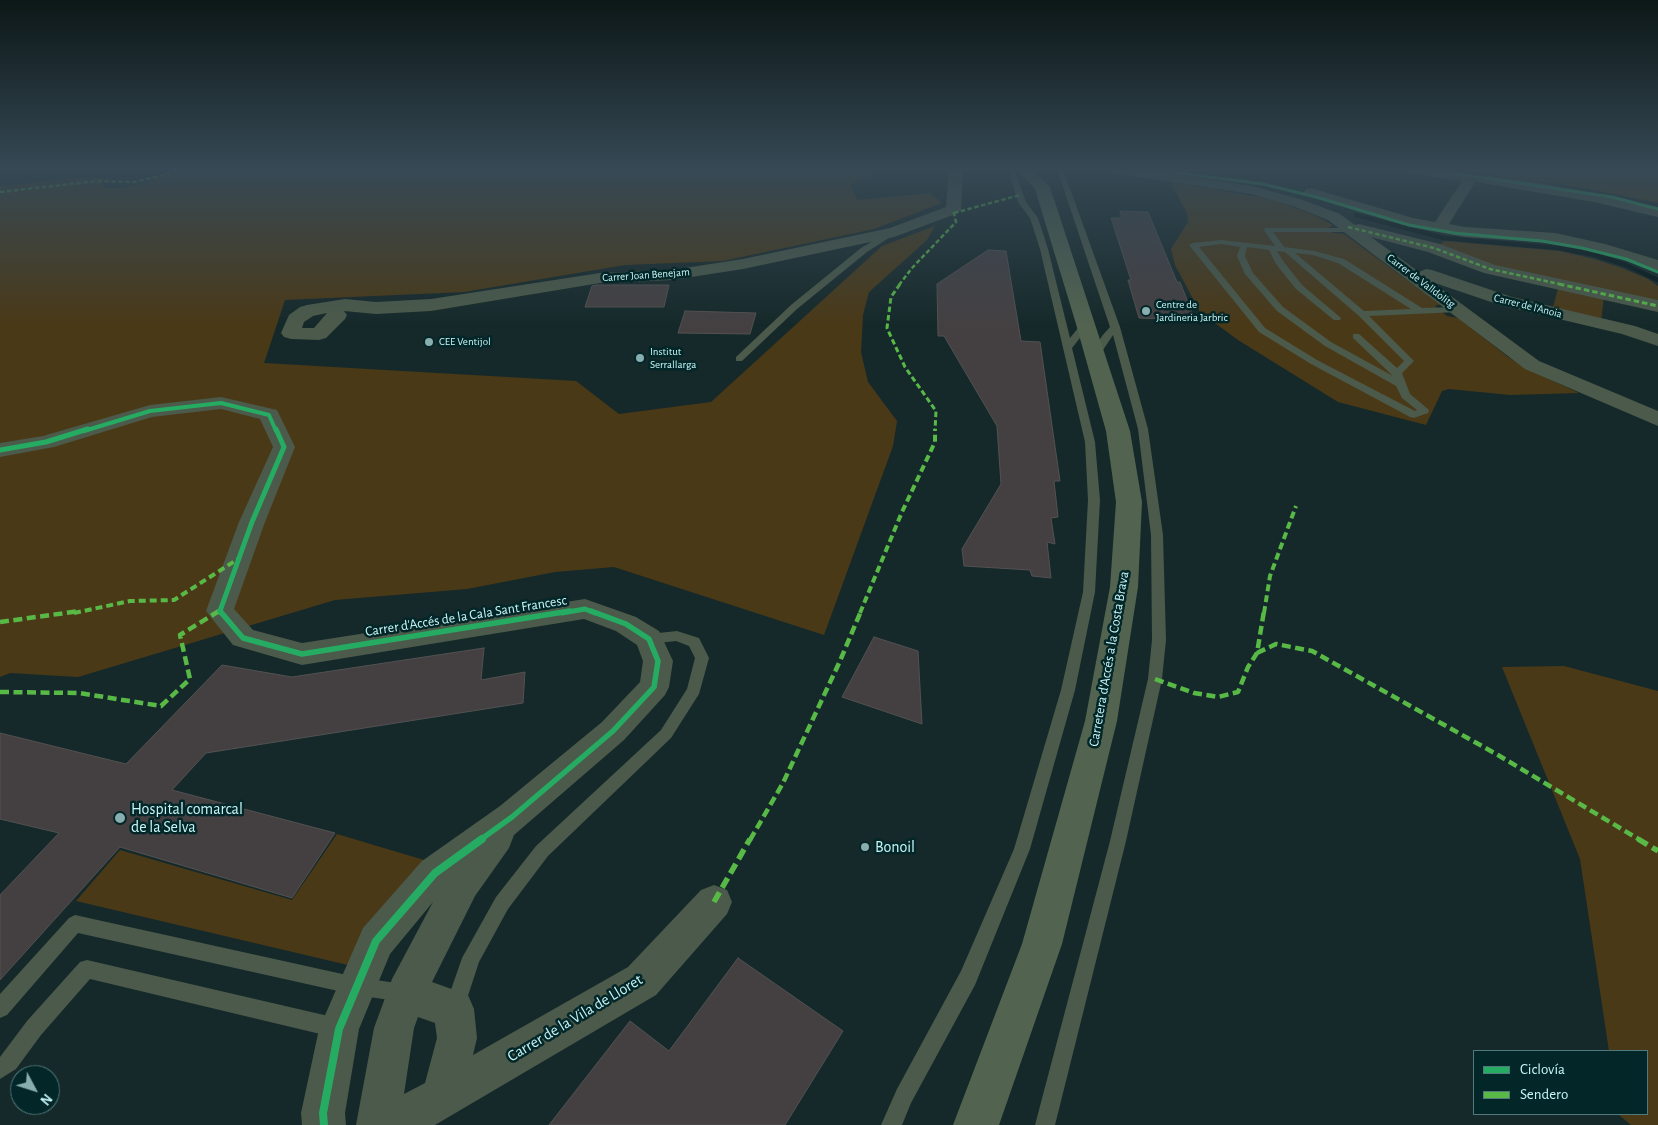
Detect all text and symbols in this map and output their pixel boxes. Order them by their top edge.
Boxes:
street label: Carrer de Valldolitg [1384,251,1458,311]
street label: Carrer Joan Benejam [602,265,690,285]
street label: Carrer de l'Anoia [1493,291,1563,321]
place label: Centre de Jardineria Jarbric [1156,298,1228,324]
marker: Centre de Jardineria Jarbric [1140,305,1152,317]
place label: CEE Ventijol [439,335,491,349]
marker: CEE Ventijol [423,336,435,348]
place label: Institut Serrallarga [650,345,696,371]
marker: Institut Serrallarga [634,352,646,364]
street label: Carretera d'Accés a la Costa Brava [1085,570,1133,748]
street label: Carrer d'Accés de la Cala Sant Francesc [364,592,568,640]
place label: Hospital comarcal de la Selva [131,799,243,837]
marker: Hospital comarcal de la Selva [113,811,127,825]
place label: Bonoil [875,837,915,857]
marker: Bonoil [859,841,871,853]
street label: Carrer de la Vila de Lloret [504,970,646,1066]
legend [1473,1050,1648,1115]
text: Ciclovía [1520,1062,1565,1077]
north arrow [10,1065,60,1115]
text: Sendero [1520,1087,1568,1102]
text: N [37,1091,54,1107]

